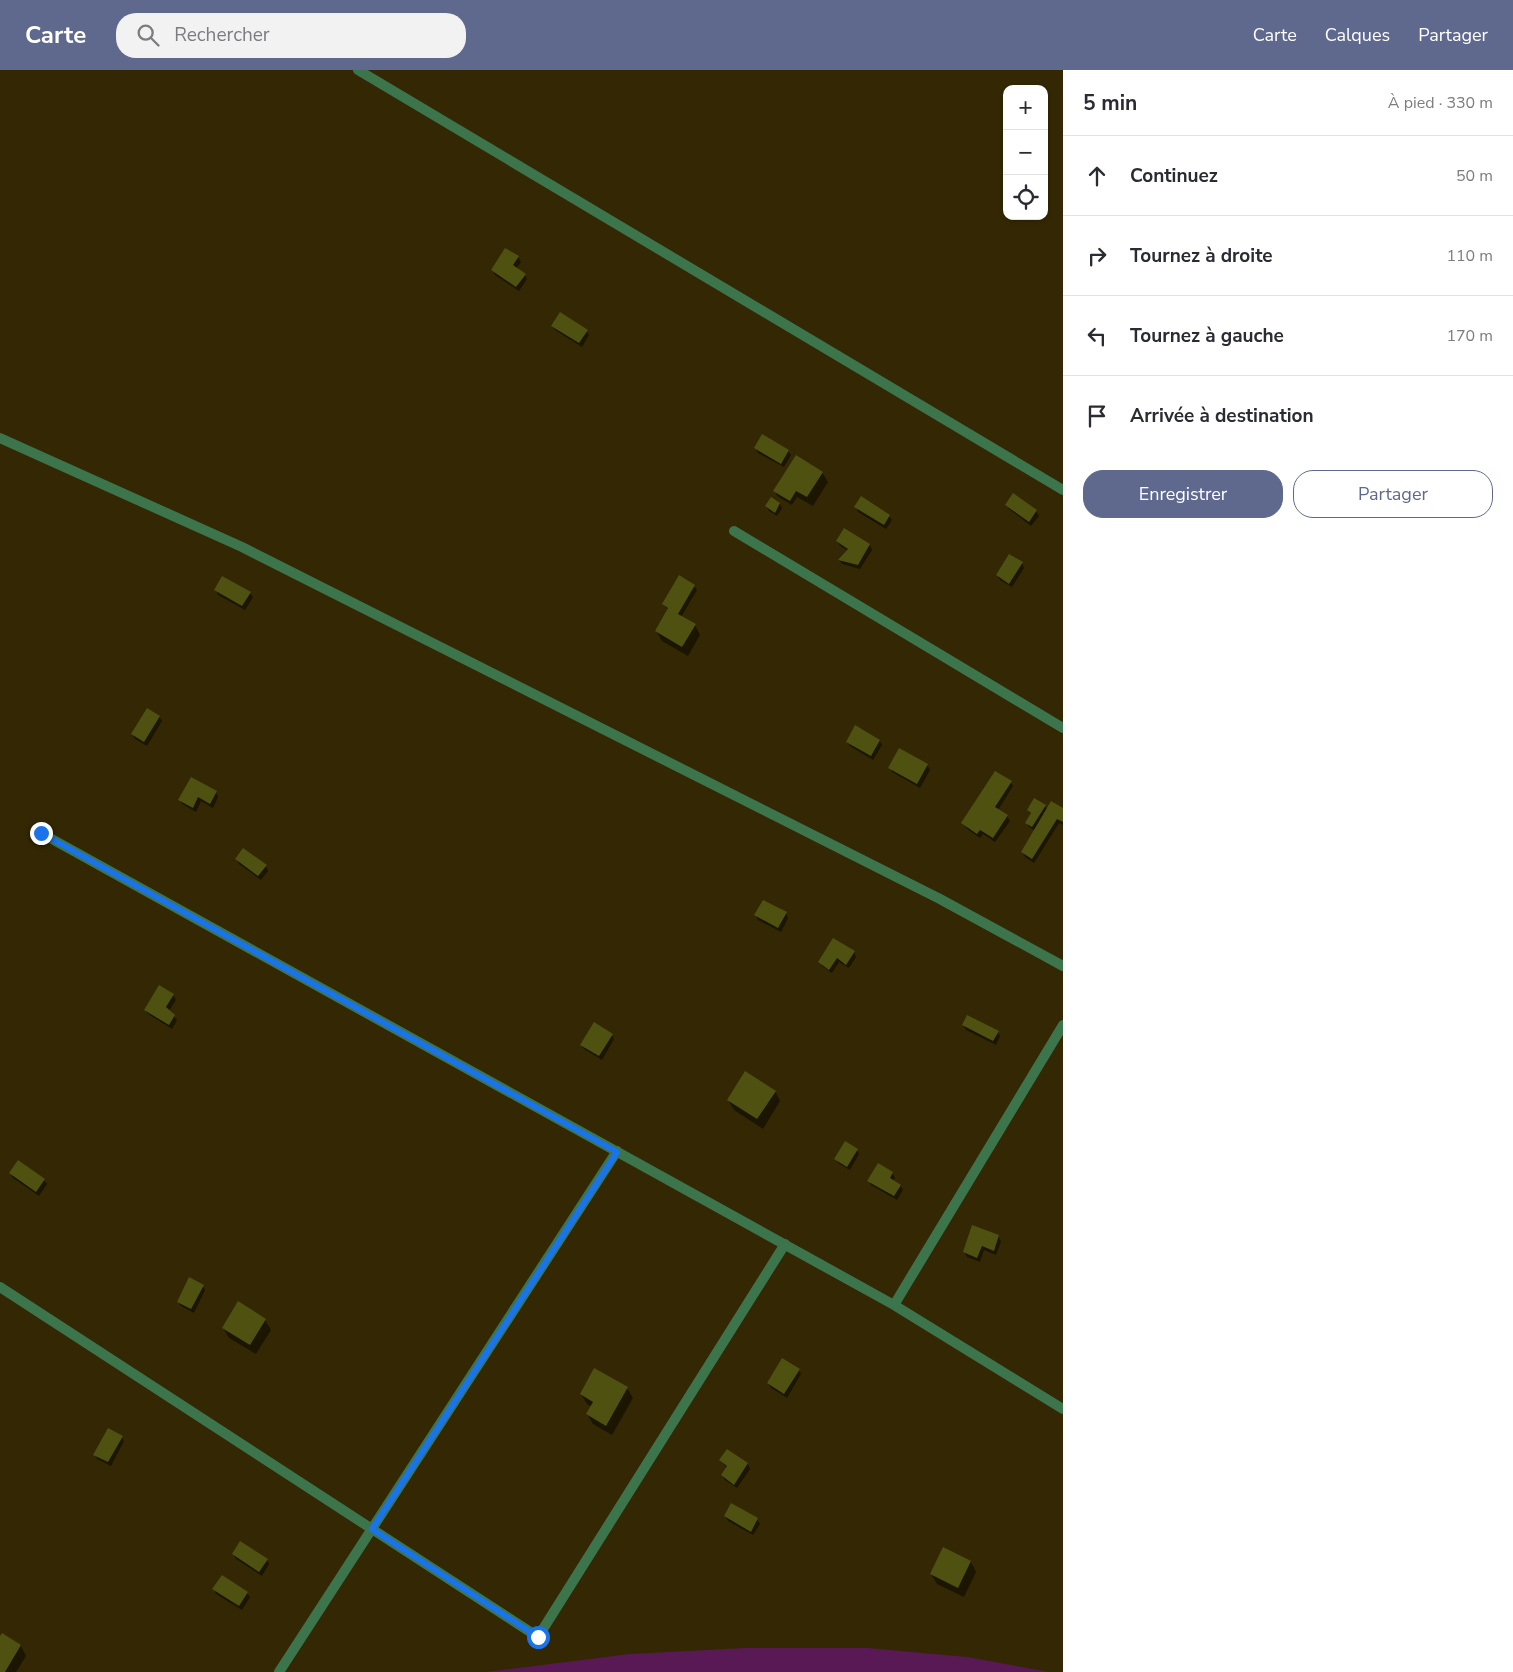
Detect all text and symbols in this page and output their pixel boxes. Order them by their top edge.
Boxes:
search box [116,13,466,58]
text: Carte [25,19,86,51]
icon: search [134,21,162,49]
text: Rechercher [174,22,270,48]
text: Carte [1253,23,1297,47]
text: Calques [1325,23,1390,47]
text: Partager [1418,23,1488,47]
map controls [1003,85,1048,220]
button: + [1003,85,1048,130]
text: 5 min [1083,89,1137,117]
text: À pied · 330 m [1388,92,1493,114]
button: − [1003,130,1048,175]
icon: ahead [1083,162,1111,190]
text: Continuez [1130,163,1218,189]
text: 50 m [1456,165,1493,187]
button: locate [1003,175,1048,220]
icon: right [1083,242,1111,270]
text: Tournez à droite [1130,243,1273,269]
text: 110 m [1446,245,1493,267]
icon: left [1083,322,1111,350]
text: Tournez à gauche [1130,323,1284,349]
text: 170 m [1446,325,1493,347]
icon: arrive [1083,402,1111,430]
text: Arrivée à destination [1130,403,1314,429]
button: Enregistrer [1083,470,1283,518]
button: Partager [1293,470,1493,518]
route end [30,822,53,845]
route start [527,1626,550,1649]

